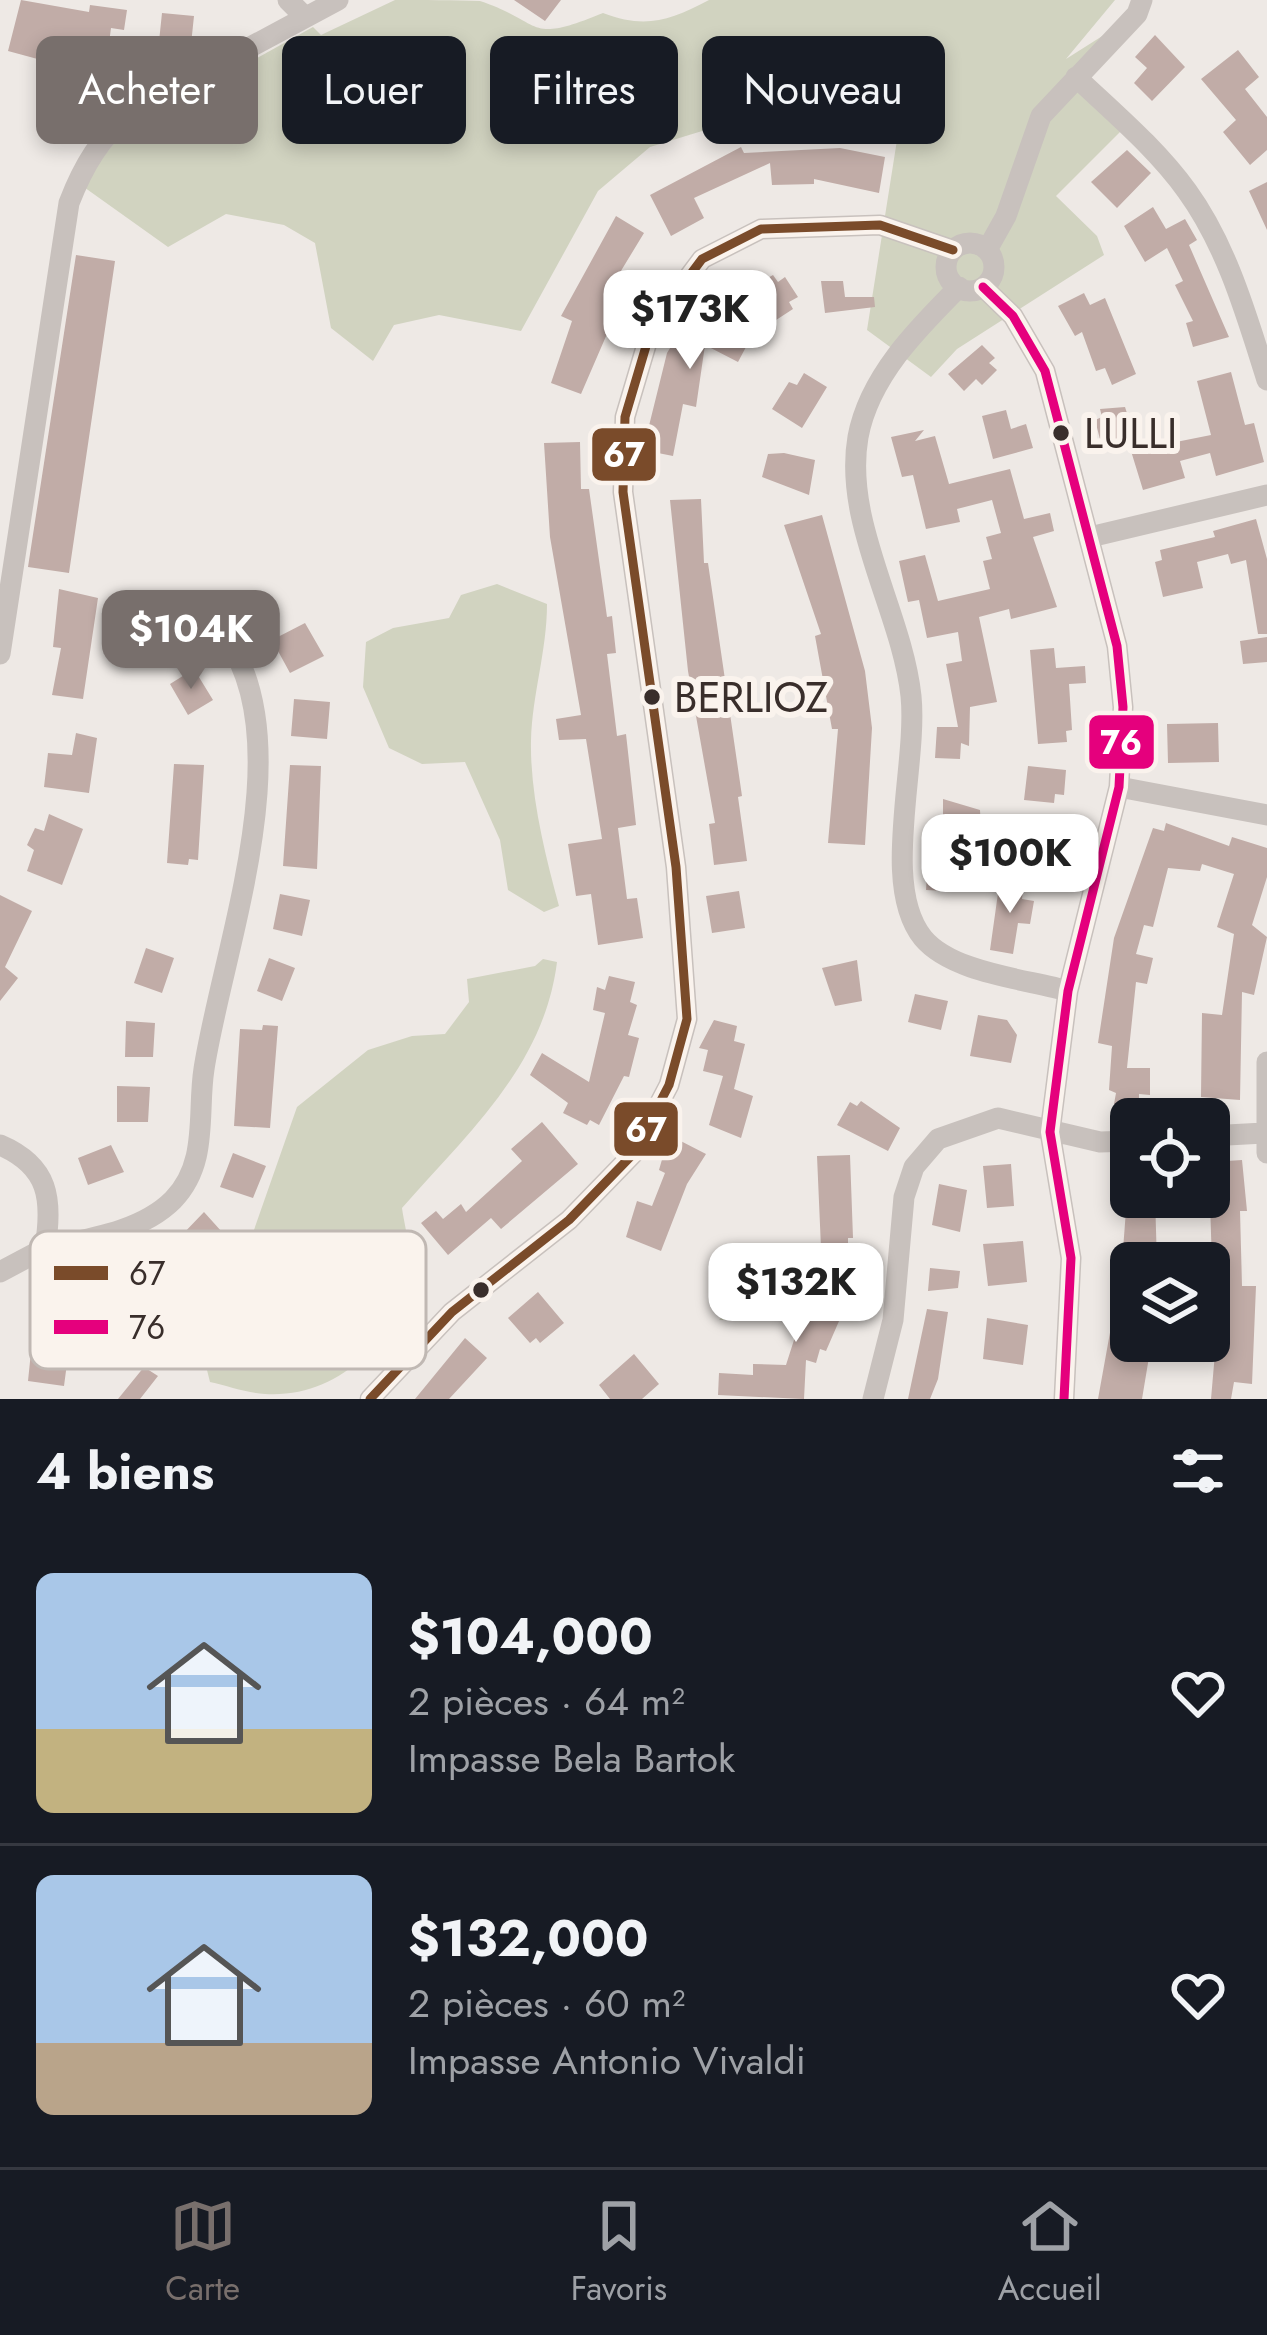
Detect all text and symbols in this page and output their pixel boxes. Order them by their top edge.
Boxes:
chip: Acheter [36,36,258,144]
chip: Louer [282,36,466,144]
chip: Filtres [490,36,678,144]
chip: Nouveau [702,36,945,144]
pin: $173K [606,270,774,372]
text: $173K [630,280,750,337]
place label: LULLI [1084,403,1177,464]
marker: LULLI [1050,422,1072,444]
line badge: 67 [590,426,658,483]
text: 67 [603,431,645,478]
pin: $104K [107,590,275,692]
text: $104K [129,600,253,657]
place label: BERLIOZ [674,667,828,728]
marker: BERLIOZ [641,686,663,708]
line badge: 76 [1087,713,1156,771]
text: 76 [1100,719,1142,766]
pin: $100K [926,814,1094,916]
text: $100K [948,824,1072,881]
map controls [1110,1098,1230,1362]
button: locate [1110,1098,1230,1218]
line badge: 67 [612,1100,680,1158]
text: 67 [625,1106,667,1153]
legend [30,1231,426,1369]
button: layers [1110,1242,1230,1362]
pin: $132K [712,1243,880,1345]
text: 67 [129,1250,166,1297]
text: $132K [735,1253,857,1310]
unlabelled marker [470,1279,492,1301]
text: 76 [129,1304,165,1351]
text: 4 biens [36,1434,214,1508]
icon: filters [1165,1438,1231,1504]
text: $104,000 [408,1599,653,1673]
icon: home [132,1621,276,1765]
icon: heart [1165,1660,1231,1726]
text: 2 pièces · 64 m² [408,1673,685,1730]
text: Impasse Bela Bartok [408,1730,735,1787]
text: $132,000 [408,1901,649,1975]
icon: home [132,1923,276,2067]
icon: heart [1165,1962,1231,2028]
text: 2 pièces · 60 m² [408,1975,685,2032]
text: Impasse Antonio Vivaldi [408,2032,806,2089]
tab: Carte [165,2193,240,2312]
tab: Favoris [571,2193,667,2312]
tab: Accueil [998,2193,1102,2312]

